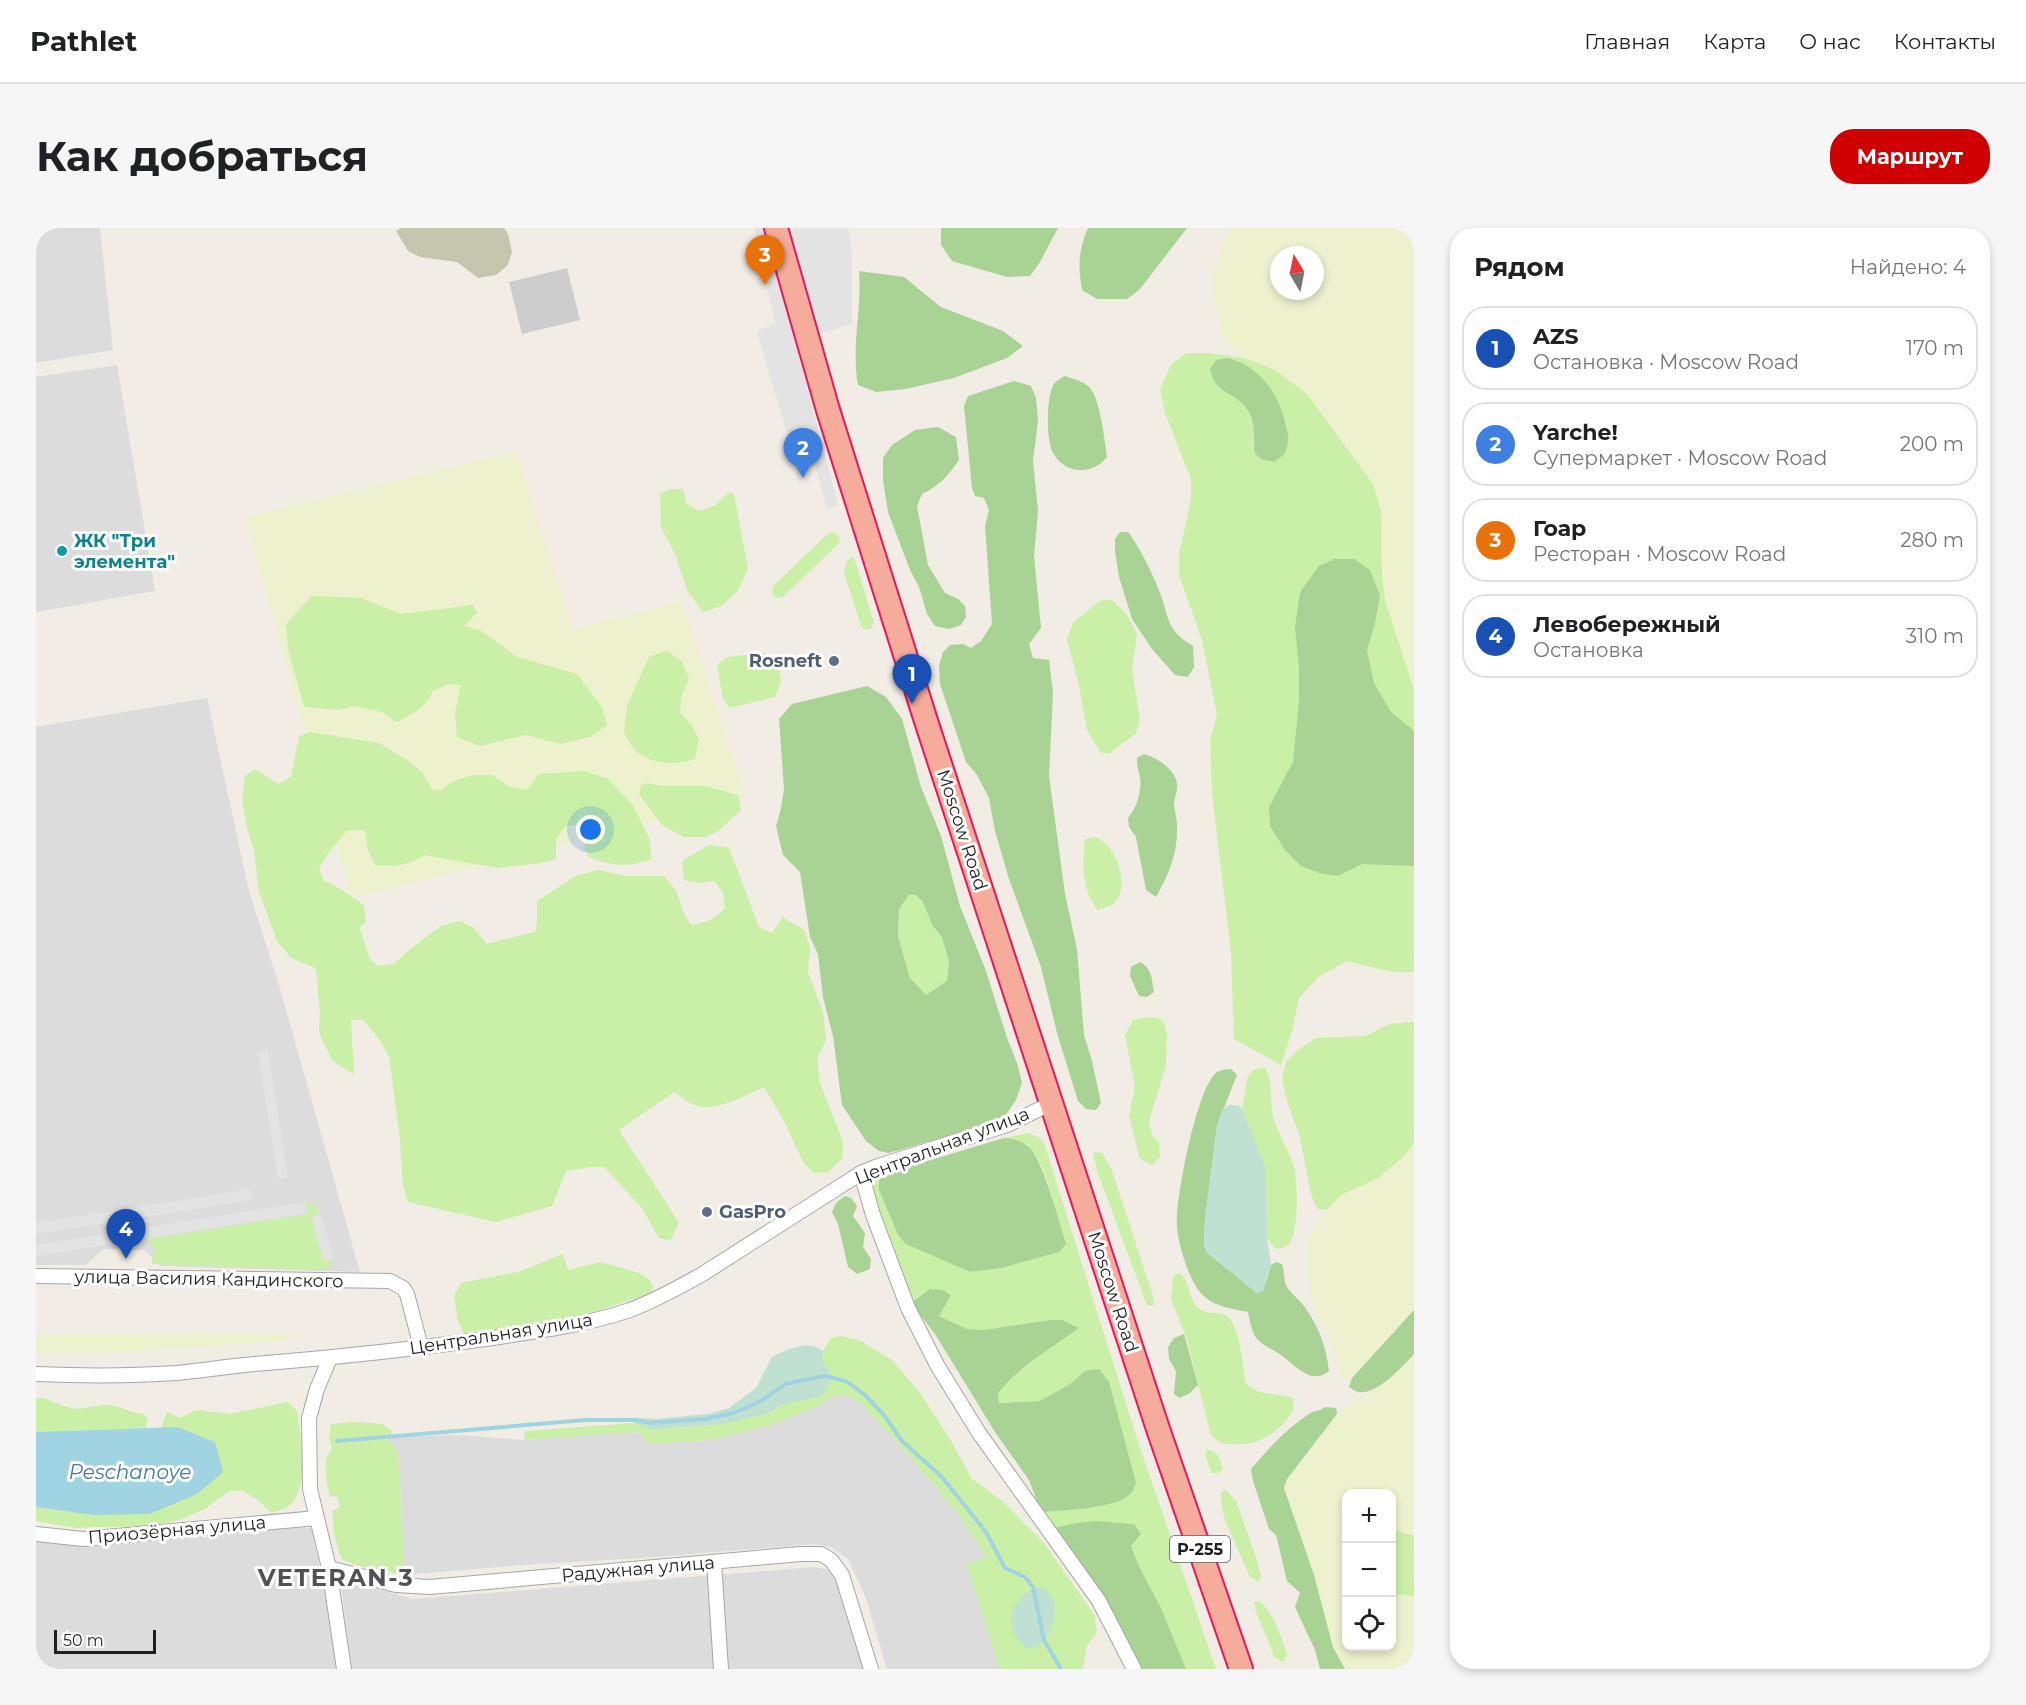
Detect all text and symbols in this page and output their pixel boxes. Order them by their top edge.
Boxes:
text: Pathlet [30,24,137,58]
text: Главная [1584,29,1670,54]
text: Карта [1703,29,1766,54]
text: О нас [1799,29,1861,54]
text: Контакты [1894,29,1996,54]
button: Маршрут [1830,129,1990,184]
text: Как добраться [36,130,368,182]
pin: 3 [746,236,784,285]
north arrow [1270,246,1324,300]
text: Рядом [1474,251,1565,283]
text: Найдено: 4 [1850,255,1966,279]
text: AZS [1533,323,1579,350]
text: 1 [1492,336,1499,360]
text: 170 m [1906,336,1964,360]
text: Остановка · Moscow Road [1533,350,1799,374]
text: Yarche! [1533,419,1618,446]
pin: 2 [784,428,822,478]
text: 2 [1490,432,1501,456]
text: 200 m [1900,432,1964,456]
text: Супермаркет · Moscow Road [1533,446,1827,470]
text: Гоар [1533,515,1586,542]
text: 3 [1490,528,1501,552]
text: 280 m [1900,528,1964,552]
place label: ЖК "Три элемента" [74,530,175,573]
text: Ресторан · Moscow Road [1533,542,1786,566]
marker: ЖК "Три элемента" [55,544,69,558]
text: Левобережный [1533,611,1721,638]
text: 4 [1489,624,1502,648]
text: 310 m [1906,624,1964,648]
text: Остановка [1533,638,1644,662]
place label: Rosneft [749,650,822,672]
marker: Rosneft [827,654,841,668]
pin: 1 [892,654,932,704]
street label: Moscow Road [932,767,992,893]
your location [576,815,605,844]
street label: Центральная улица [852,1103,1032,1189]
place label: GasPro [719,1201,786,1223]
marker: GasPro [700,1205,714,1219]
pin: 4 [106,1210,146,1259]
street label: Moscow Road [1083,1229,1143,1355]
street label: улица Василия Кандинского [73,1266,344,1292]
street label: Центральная улица [408,1309,594,1359]
water label: Peschanoye [69,1460,191,1484]
map controls [1342,1489,1396,1651]
button: + [1342,1489,1396,1543]
street label: Приозёрная улица [87,1511,267,1549]
road number: Р-255 [1170,1536,1230,1562]
button: − [1342,1543,1396,1597]
street label: Радужная улица [560,1551,716,1587]
district label: VETERAN-3 [257,1563,414,1592]
button: locate [1342,1597,1396,1651]
scale bar [54,1627,156,1654]
text: 50 m [63,1631,104,1650]

